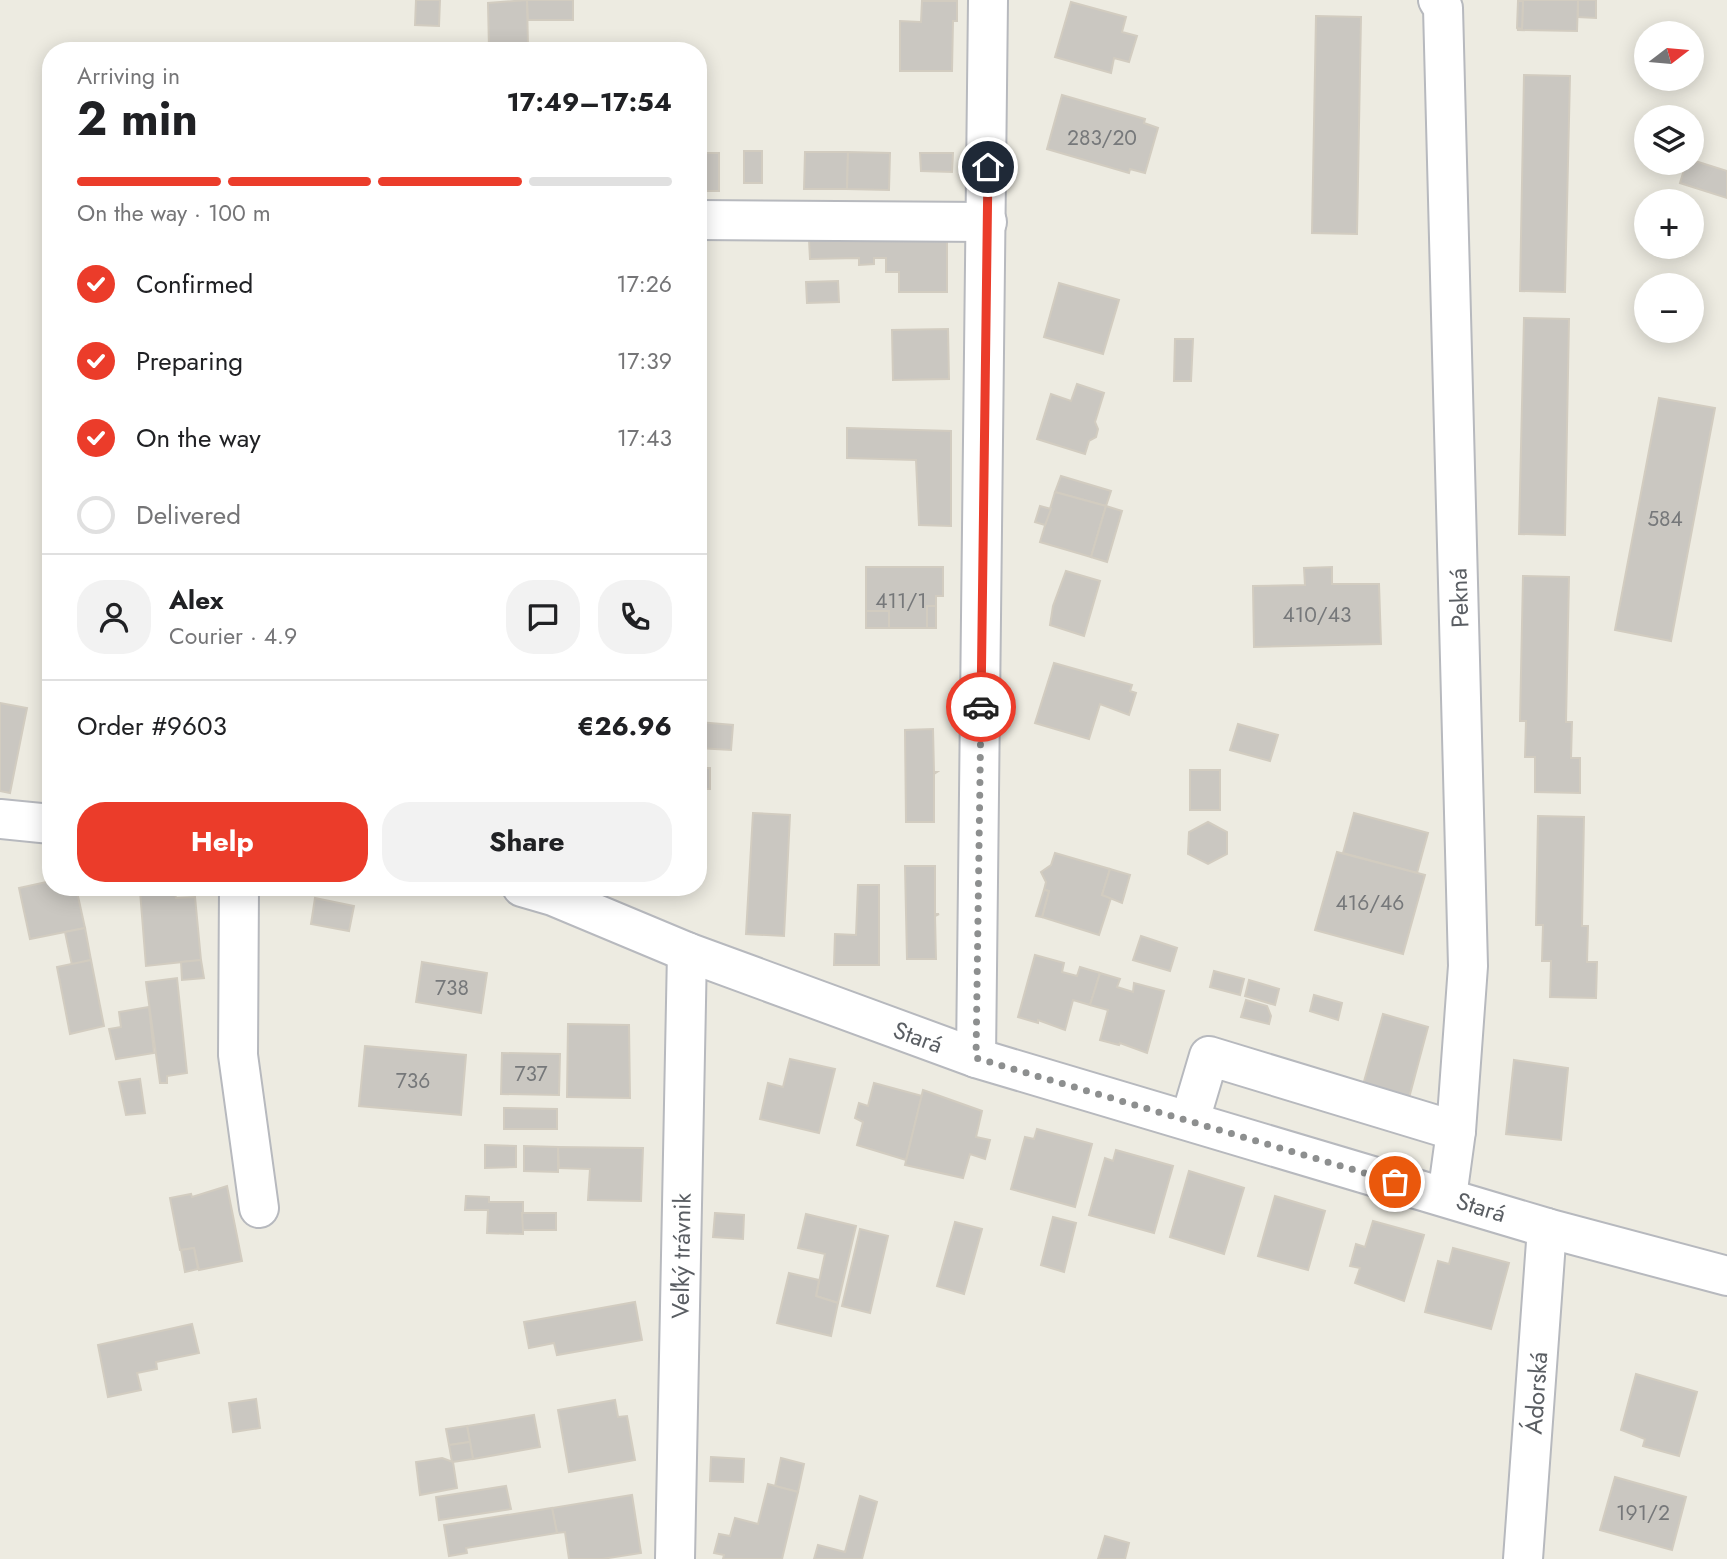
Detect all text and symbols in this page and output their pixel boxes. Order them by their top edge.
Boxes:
north arrow [1634,21,1704,91]
map controls [1634,21,1704,343]
text: Arriving in [77,59,180,93]
text: 17:49–17:54 [507,83,672,121]
text: 2 min [77,86,198,152]
button: layers [1634,105,1704,175]
house number: 283/20 [1067,123,1137,153]
pin [958,137,1018,197]
icon: home [969,148,1007,186]
button: + [1634,189,1704,259]
text: On the way · 100 m [77,196,271,230]
icon: check [77,265,115,303]
text: Confirmed [136,265,253,303]
text: 17:26 [616,267,672,301]
button: − [1634,273,1704,343]
icon: check [77,342,115,380]
text: Preparing [136,342,243,380]
text: 17:39 [617,344,672,378]
icon: check [77,419,115,457]
text: On the way [136,419,261,457]
text: 17:43 [617,421,672,455]
text: Delivered [136,496,241,534]
house number: 584 [1647,504,1683,534]
street label: Pekná [1440,568,1478,628]
button: person [77,580,151,654]
button: chat [506,580,580,654]
button: phone [598,580,672,654]
text: Alex [169,581,223,619]
house number: 411/1 [875,586,927,616]
house number: 410/43 [1283,600,1351,630]
text: Courier · 4.9 [169,619,297,653]
courier [946,672,1016,742]
icon: car [962,688,1000,726]
text: Order #9603 [77,707,227,745]
text: €26.96 [577,707,672,745]
button: Help [77,802,368,882]
button: Share [382,802,672,882]
house number: 416/46 [1336,888,1404,918]
house number: 738 [435,973,469,1003]
street label: Stará [888,1012,948,1062]
house number: 737 [514,1059,548,1089]
house number: 736 [396,1066,430,1096]
pin [1365,1152,1425,1212]
icon: bag [1376,1163,1414,1201]
street label: Stará [1452,1183,1510,1231]
street label: Veľký trávnik [662,1192,700,1319]
street label: Ádorská [1516,1351,1556,1435]
house number: 191/2 [1616,1498,1670,1528]

